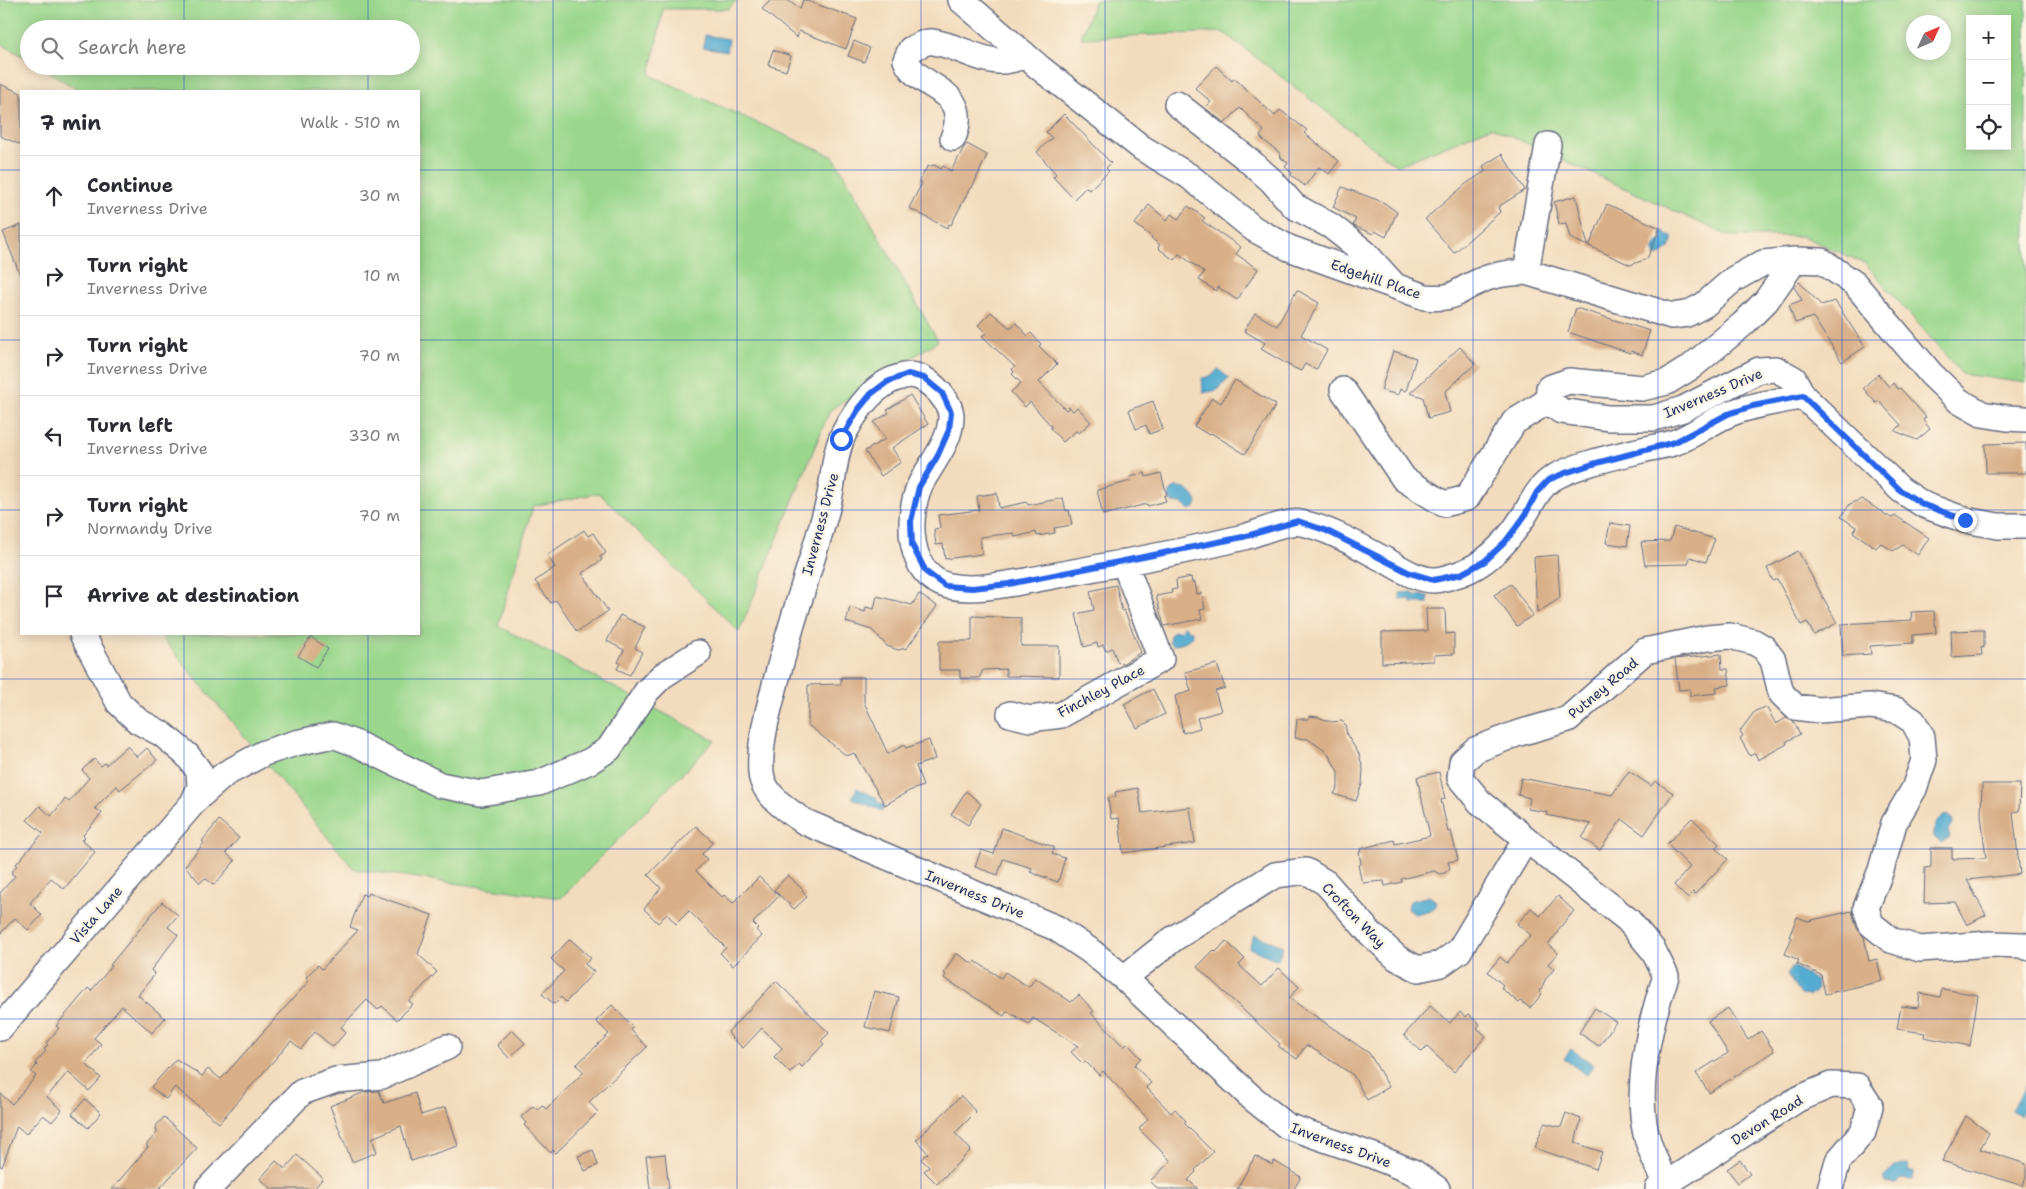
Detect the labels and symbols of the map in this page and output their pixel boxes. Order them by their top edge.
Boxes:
north arrow [1906,15,1951,60]
street label: Edgehill Place [1328,255,1424,303]
street label: Inverness Drive [1661,364,1765,422]
route start [830,428,853,451]
street label: Inverness Drive [798,471,842,577]
route end [1954,509,1977,532]
street label: Putney Road [1564,653,1642,723]
street label: Finchley Place [1054,661,1148,721]
street label: Inverness Drive [923,866,1027,922]
street label: Crofton Way [1318,878,1390,952]
street label: Vista Lane [66,882,126,948]
street label: Devon Road [1728,1091,1806,1149]
street label: Inverness Drive [1288,1118,1394,1172]

